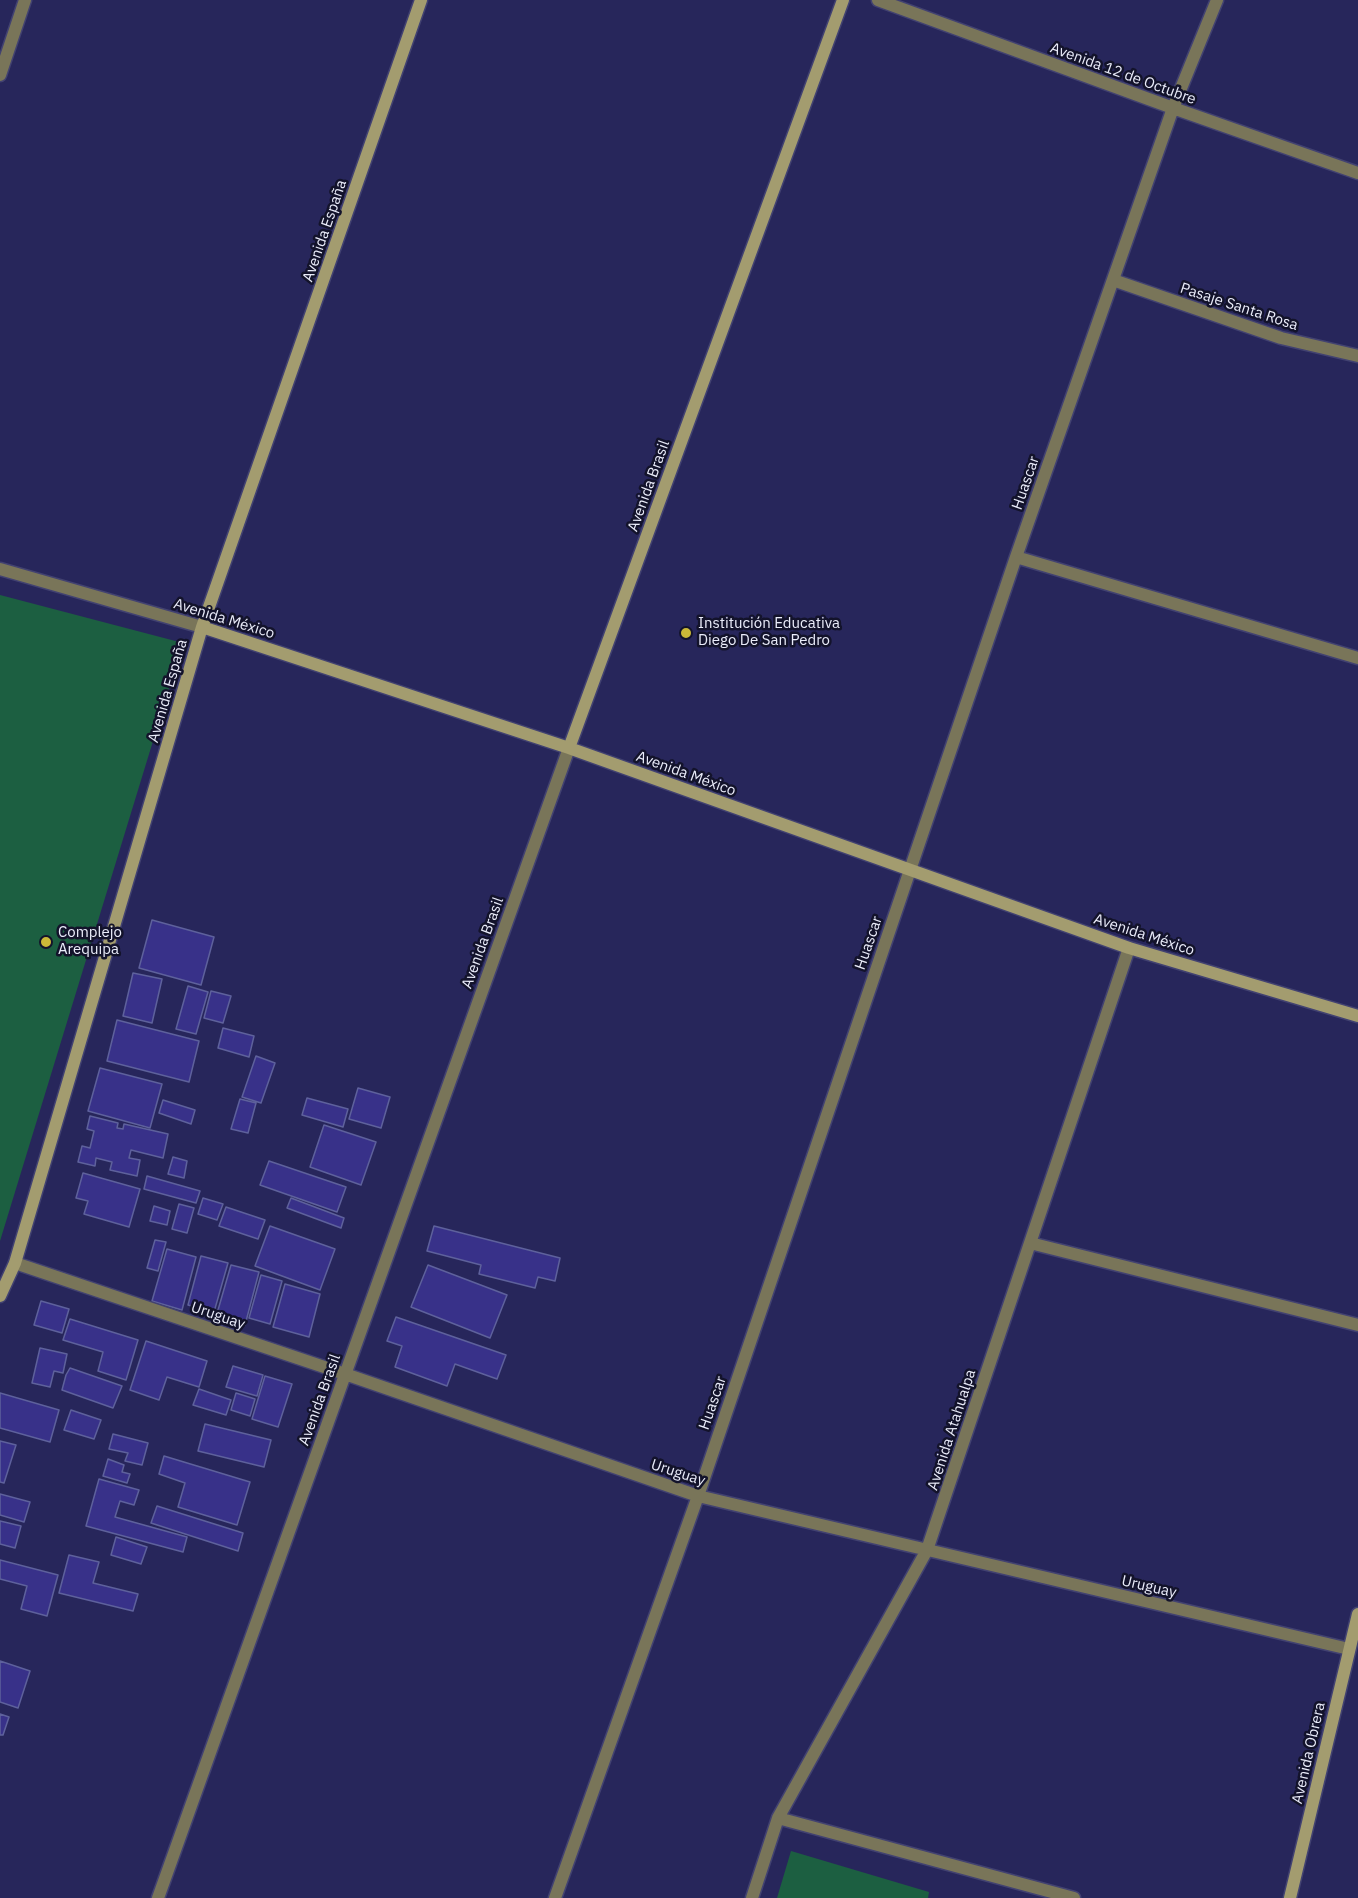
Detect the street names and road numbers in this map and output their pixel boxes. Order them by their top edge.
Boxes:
street label: Avenida 12 de Octubre [1048,39,1198,109]
street label: Avenida España [299,178,351,284]
street label: Pasaje Santa Rosa [1178,279,1300,335]
street label: Avenida Brasil [624,438,674,534]
street label: Huascar [1008,454,1044,512]
street label: Avenida México [171,595,277,643]
street label: Avenida España [145,637,191,745]
street label: Avenida México [634,748,738,800]
street label: Avenida Brasil [458,895,508,991]
street label: Avenida México [1091,910,1197,960]
street label: Huascar [851,914,887,972]
street label: Uruguay [189,1298,247,1334]
street label: Avenida Brasil [295,1352,345,1448]
street label: Avenida Atahualpa [924,1367,980,1493]
street label: Huascar [695,1374,731,1432]
street label: Uruguay [649,1456,707,1490]
street label: Uruguay [1120,1572,1178,1602]
street label: Avenida Obrera [1289,1700,1329,1806]

